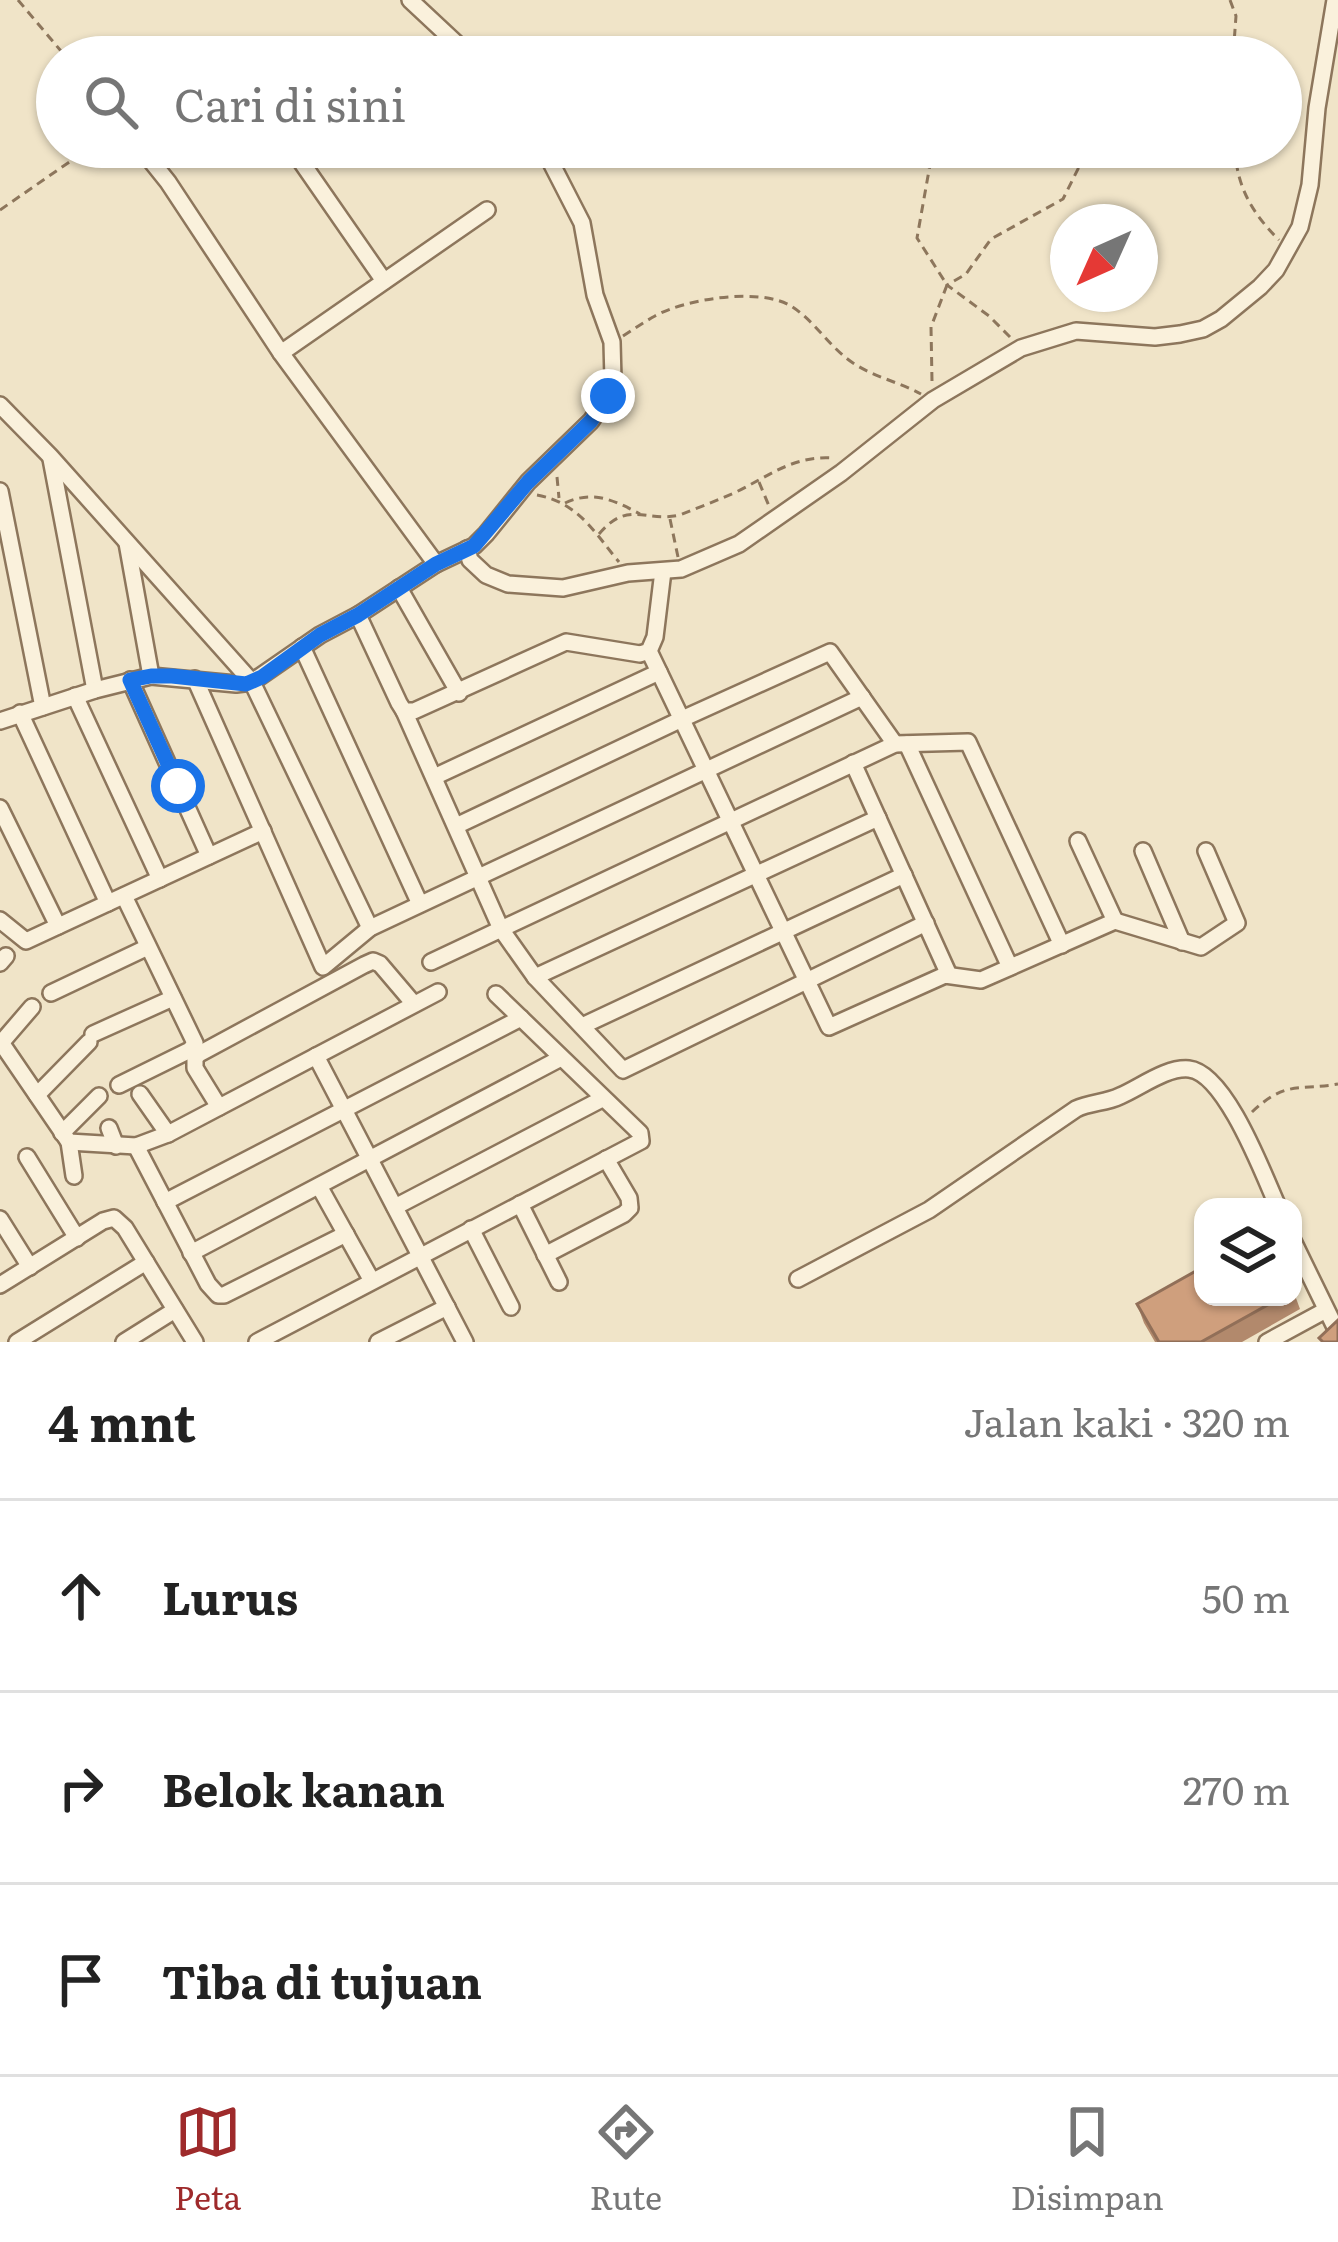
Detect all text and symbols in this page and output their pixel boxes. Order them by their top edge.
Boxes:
search box [36,36,1302,168]
icon: search [78,69,144,135]
text: Cari di sini [174,69,406,136]
north arrow [1050,204,1158,312]
route end [581,369,635,423]
route start [151,759,205,813]
map controls [1194,1198,1302,1306]
button: layers [1194,1198,1302,1306]
text: 4 mnt [48,1382,196,1458]
text: Jalan kaki · 320 m [963,1391,1290,1449]
text: Lurus [162,1562,298,1629]
icon: ahead [48,1563,114,1629]
text: 50 m [1202,1567,1290,1625]
text: Belok kanan [162,1754,445,1821]
icon: right [48,1755,114,1821]
text: 270 m [1183,1759,1290,1817]
text: Tiba di tujuan [162,1946,482,2013]
icon: arrive [48,1947,114,2013]
tab: Peta [174,2099,241,2220]
tab: Rute [590,2099,662,2220]
tab: Disimpan [1010,2099,1164,2220]

